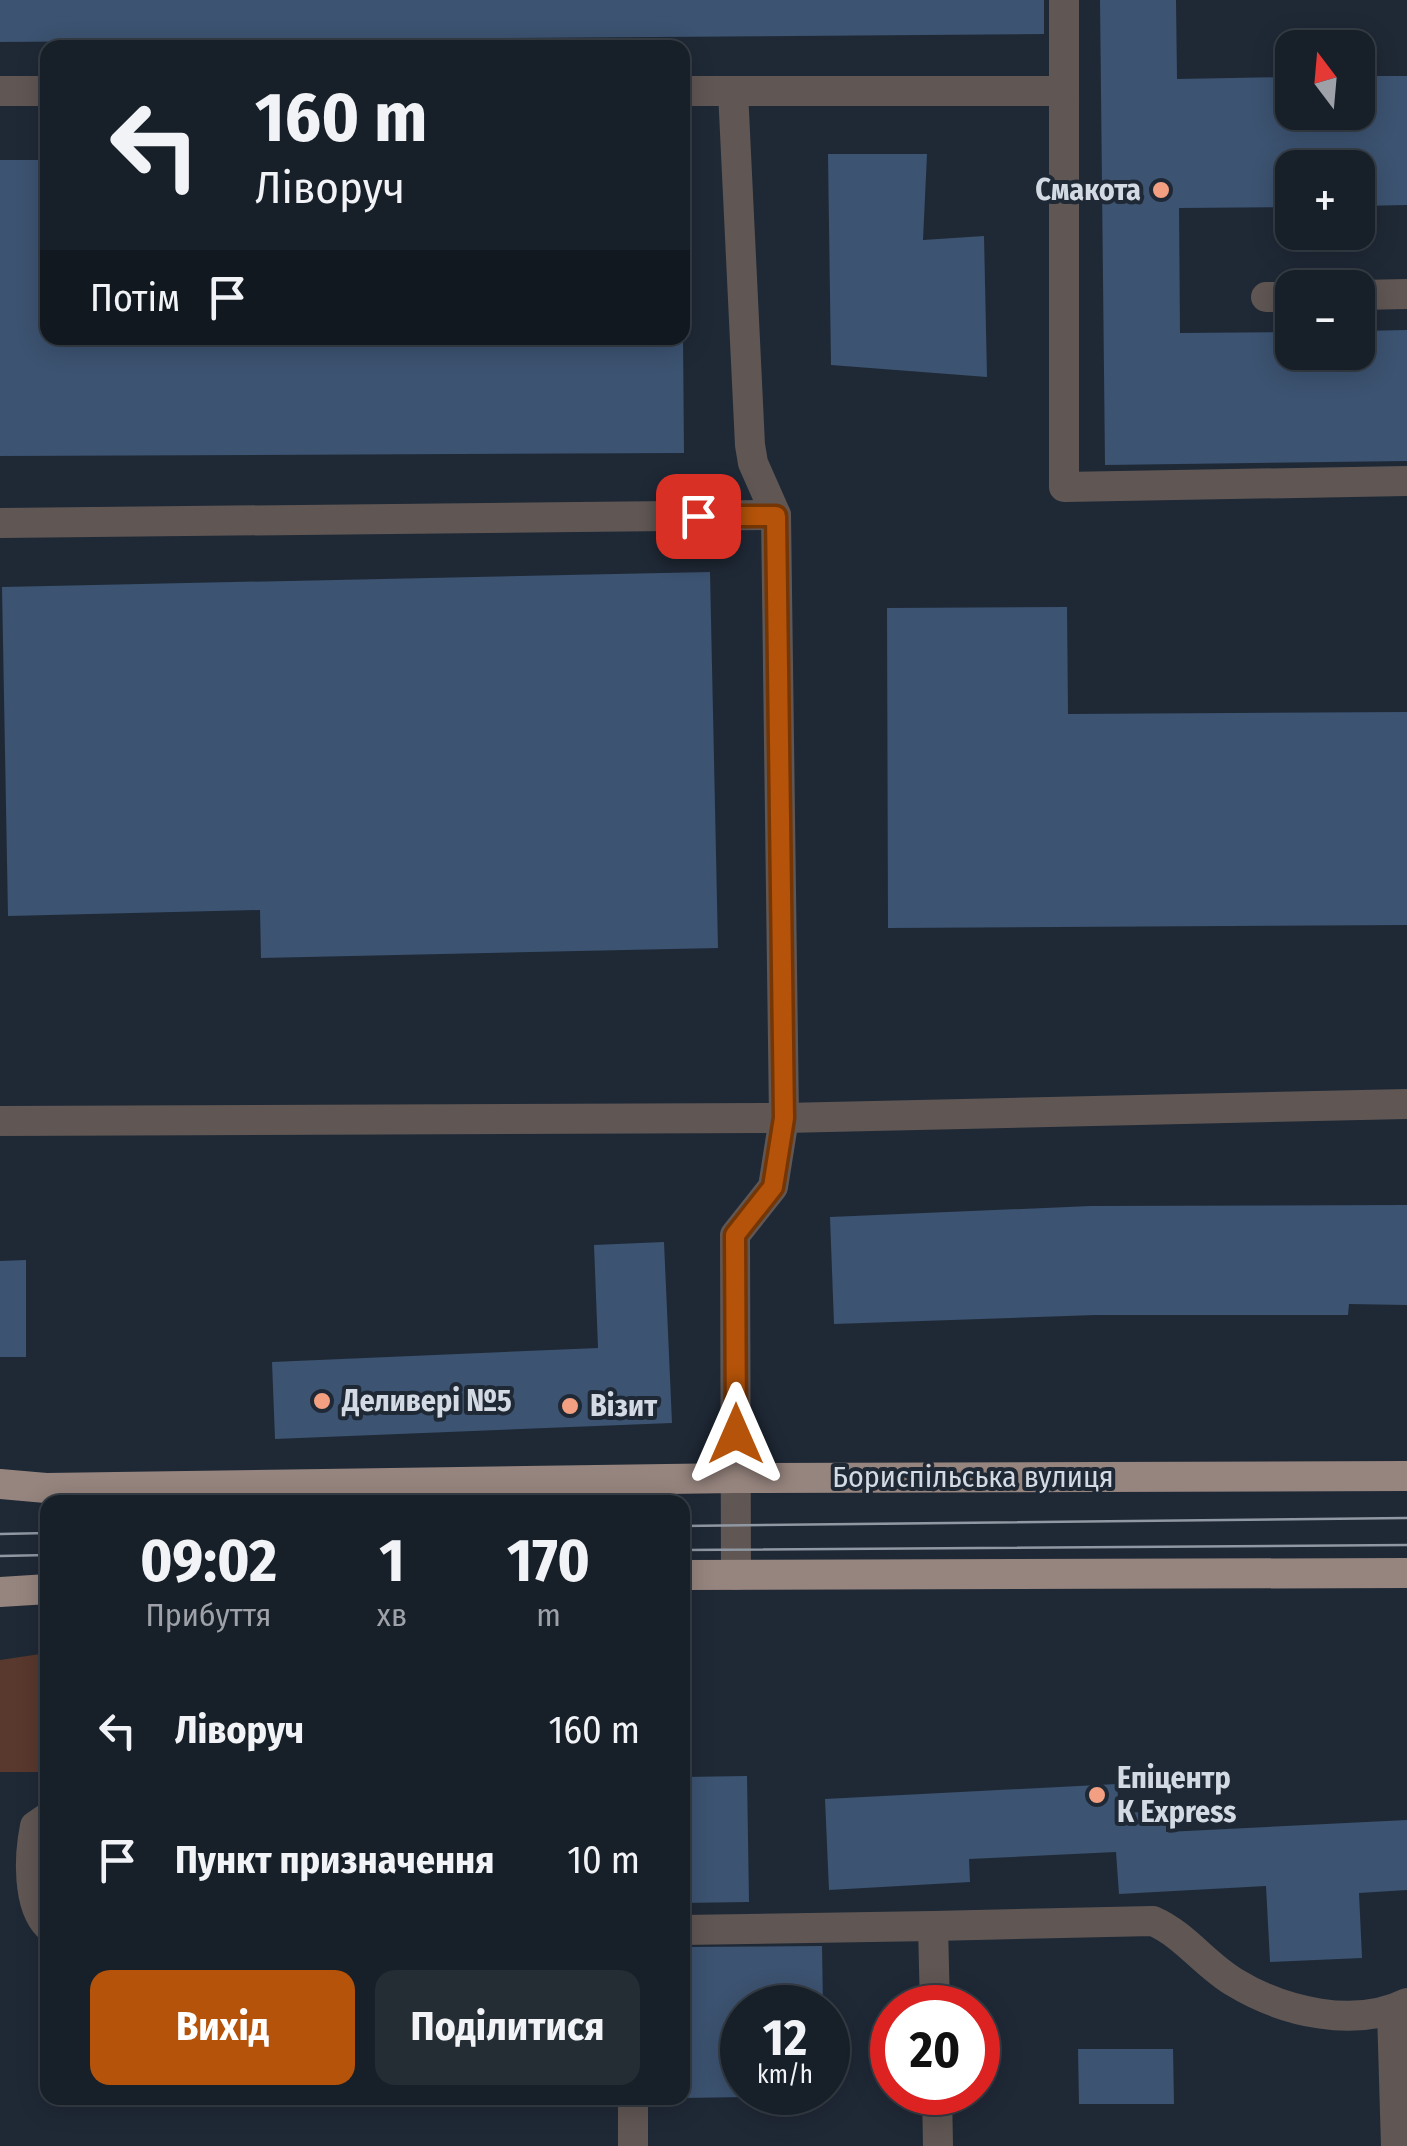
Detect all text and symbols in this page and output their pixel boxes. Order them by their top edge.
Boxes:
north arrow [1275,30,1375,130]
map controls [1275,30,1375,370]
text: 160 m [255,76,427,160]
icon: left [90,80,220,210]
button: + [1275,150,1375,250]
text: Ліворуч [255,161,405,215]
place label: Смакота [1035,172,1141,208]
marker: Смакота [1150,179,1172,201]
icon: arrive [200,270,255,325]
button: − [1275,270,1375,370]
text: Потім [90,275,180,321]
pin [656,474,741,559]
icon: arrive [671,489,726,544]
position arrow [684,1382,788,1486]
place label: Деливері №5 [341,1383,512,1419]
place label: Візит [590,1388,658,1424]
marker: Деливері №5 [311,1390,333,1412]
marker: Візит [559,1395,581,1417]
street label: Бориспільська вулиця [832,1459,1114,1495]
text: 09:02 [140,1525,277,1597]
text: 1 [379,1525,405,1597]
text: 170 [507,1525,590,1597]
text: Прибуття [146,1596,271,1634]
text: хв [377,1596,407,1634]
text: m [536,1596,561,1634]
icon: left [90,1703,145,1758]
text: Ліворуч [175,1707,304,1753]
text: 160 m [548,1707,640,1753]
place label: Епіцентр К Express [1117,1760,1236,1830]
marker: Епіцентр К Express [1086,1784,1108,1806]
icon: arrive [90,1833,145,1888]
text: Пункт призначення [175,1837,494,1883]
text: 10 m [567,1837,640,1883]
button: Вихід [90,1970,355,2085]
button: Поділитися [375,1970,640,2085]
speed limit sign: 20 [870,1985,1000,2115]
text: 12 [763,2008,807,2068]
text: km/h [757,2060,813,2090]

